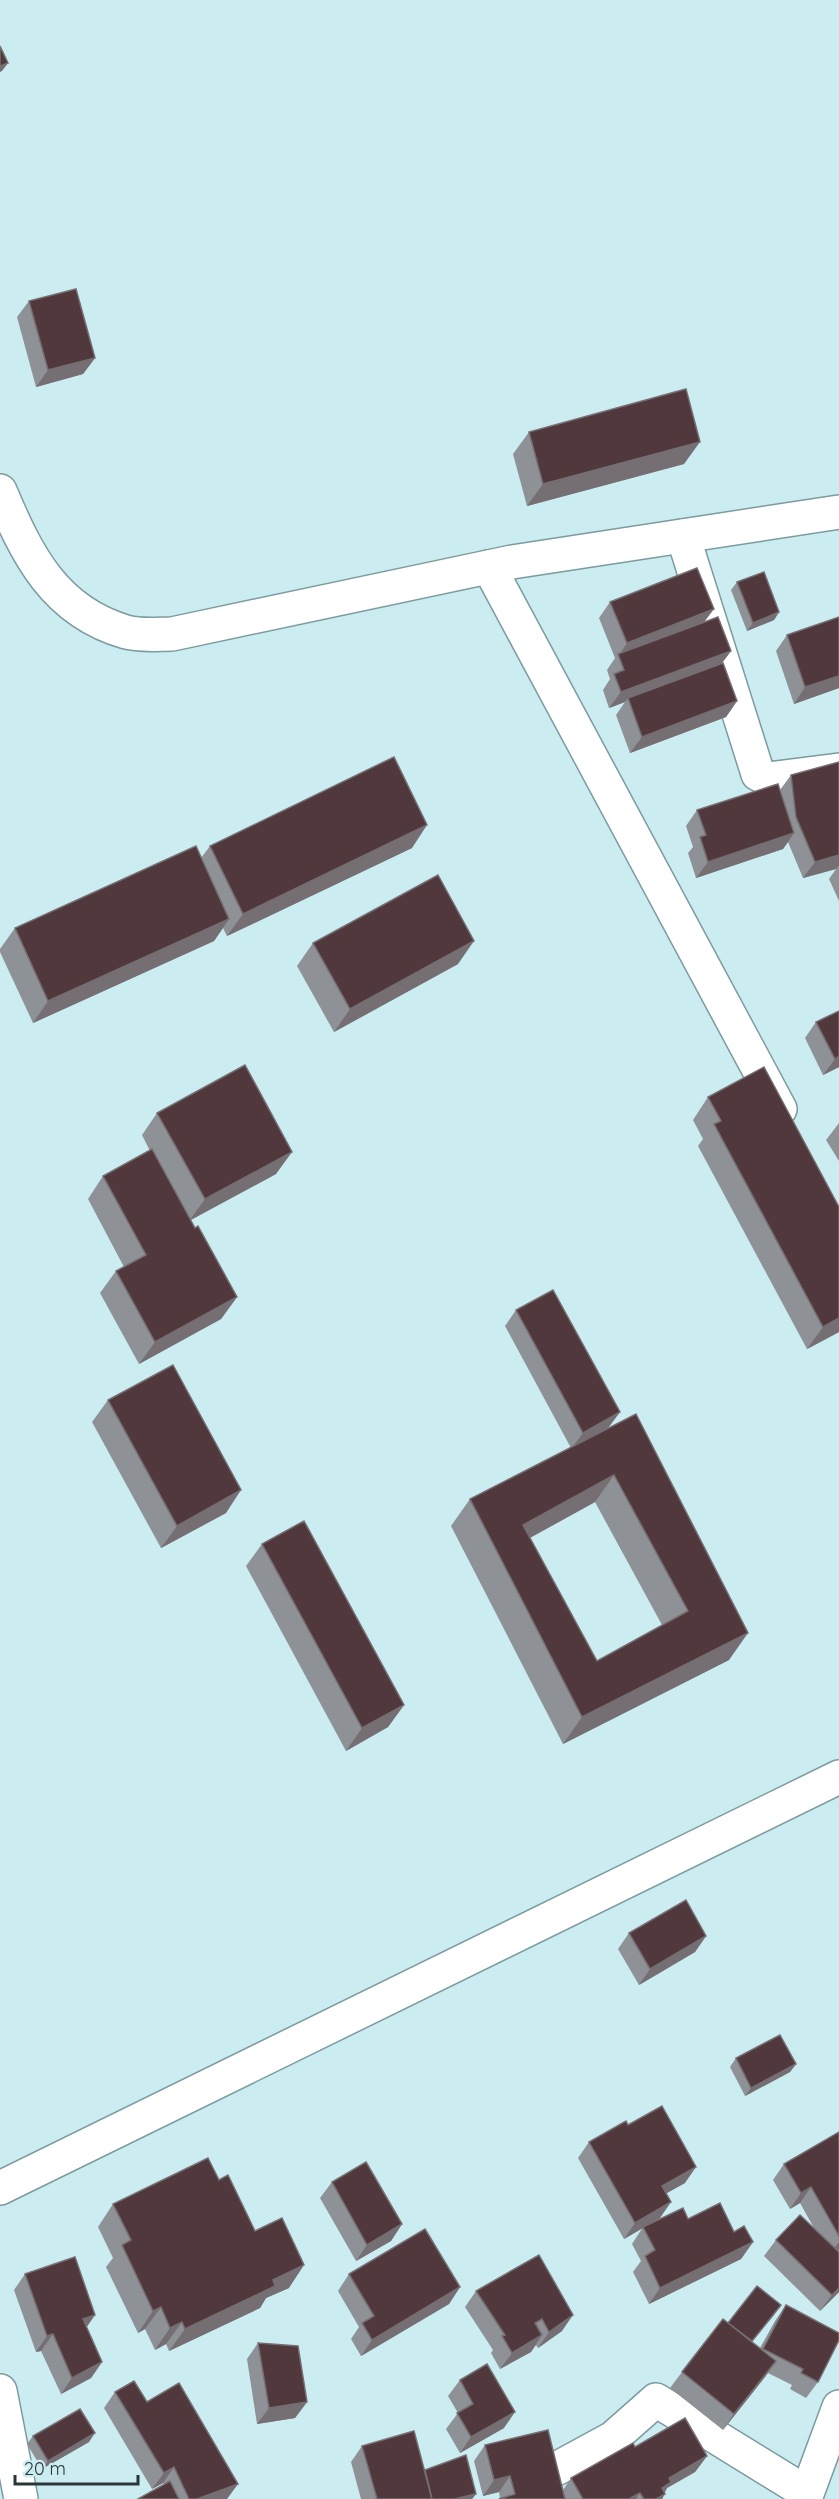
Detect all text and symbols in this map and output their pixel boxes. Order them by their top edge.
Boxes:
scale bar [15,2448,138,2486]
text: 20 m [24,2457,66,2480]

